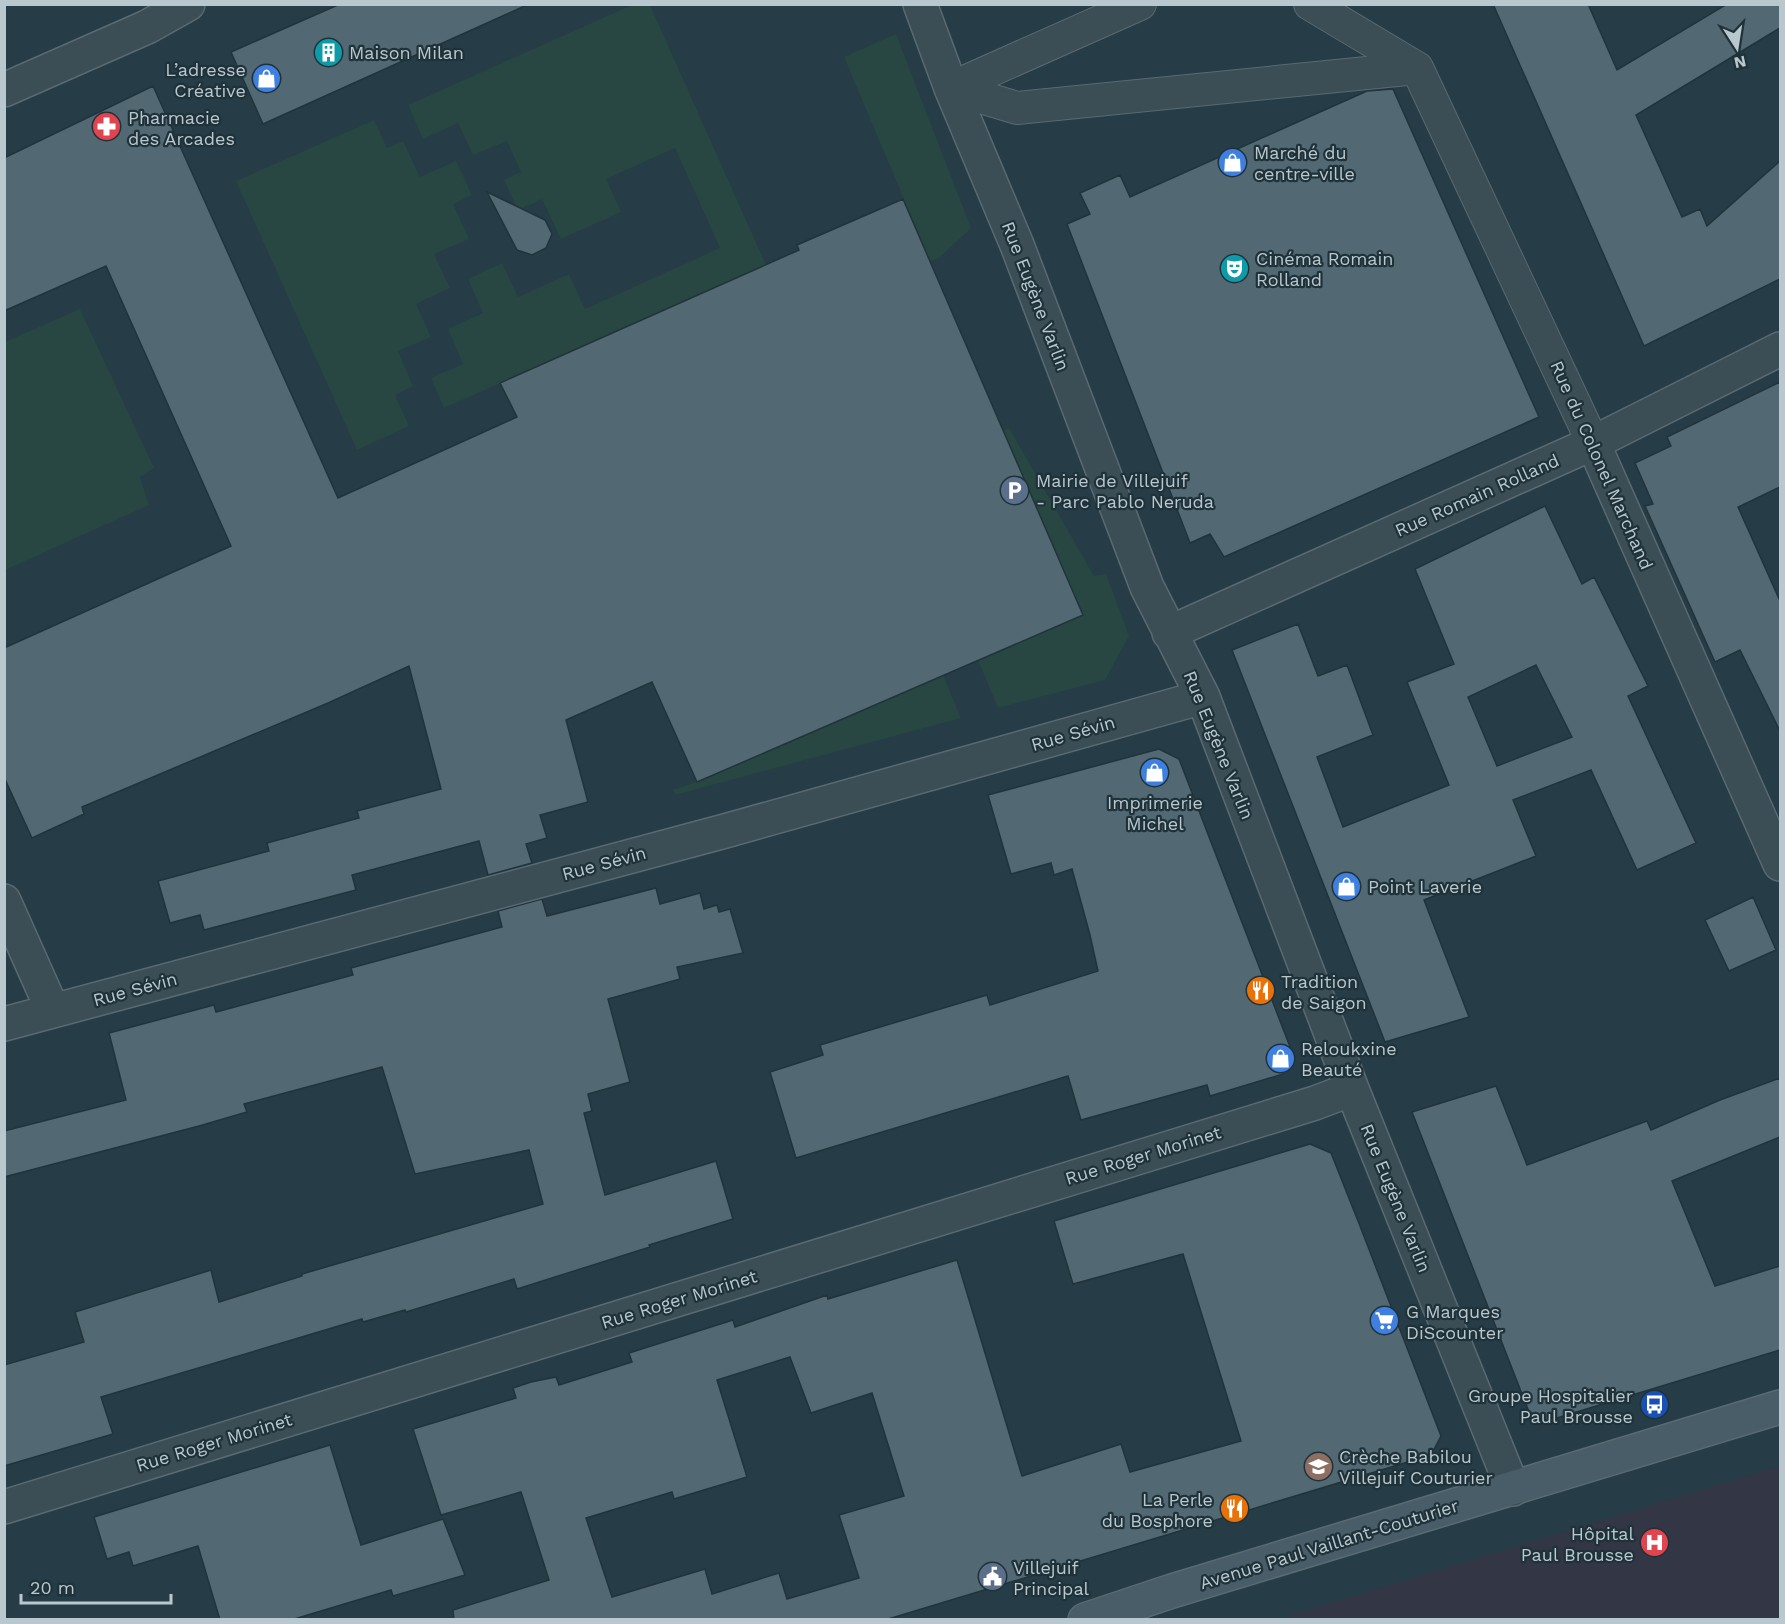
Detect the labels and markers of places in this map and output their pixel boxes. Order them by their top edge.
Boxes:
building icon: Maison Milan [312,36,344,68]
place label: Maison Milan [349,42,464,63]
place label: L’adresse Créative [165,59,246,101]
shop icon: L’adresse Créative [251,63,283,95]
place label: Pharmacie des Arcades [128,107,235,149]
pharmacy icon: Pharmacie des Arcades [91,111,123,143]
place label: Marché du centre-ville [1254,142,1355,184]
shop icon: Marché du centre-ville [1217,146,1249,178]
place label: Cinéma Romain Rolland [1256,248,1393,290]
theatre icon: Cinéma Romain Rolland [1219,252,1251,284]
place label: Mairie de Villejuif - Parc Pablo Neruda [1036,470,1214,512]
parking icon: Mairie de Villejuif - Parc Pablo Neruda [999,474,1031,506]
shop icon: Imprimerie Michel [1139,757,1171,789]
place label: Imprimerie Michel [1107,792,1203,834]
shop icon: Point Laverie [1331,870,1363,902]
place label: Point Laverie [1368,876,1482,897]
place label: Tradition de Saigon [1281,971,1367,1013]
restaurant icon: Tradition de Saigon [1244,975,1276,1007]
place label: Reloukxine Beauté [1301,1038,1397,1080]
shop icon: Reloukxine Beauté [1264,1042,1296,1074]
place label: G Marques DiScounter [1406,1301,1504,1343]
supermarket icon: G Marques DiScounter [1369,1305,1401,1337]
place label: Groupe Hospitalier Paul Brousse [1468,1385,1633,1427]
bus stop icon: Groupe Hospitalier Paul Brousse [1638,1389,1670,1421]
place label: Crèche Babilou Villejuif Couturier [1339,1446,1493,1488]
school or university icon: Crèche Babilou Villejuif Couturier [1302,1450,1334,1482]
place label: La Perle du Bosphore [1102,1489,1213,1531]
restaurant icon: La Perle du Bosphore [1218,1493,1250,1525]
place label: Hôpital Paul Brousse [1521,1523,1634,1565]
hospital icon: Hôpital Paul Brousse [1639,1527,1671,1559]
place label: Villejuif Principal [1013,1557,1090,1599]
public building icon: Villejuif Principal [976,1561,1008,1593]

